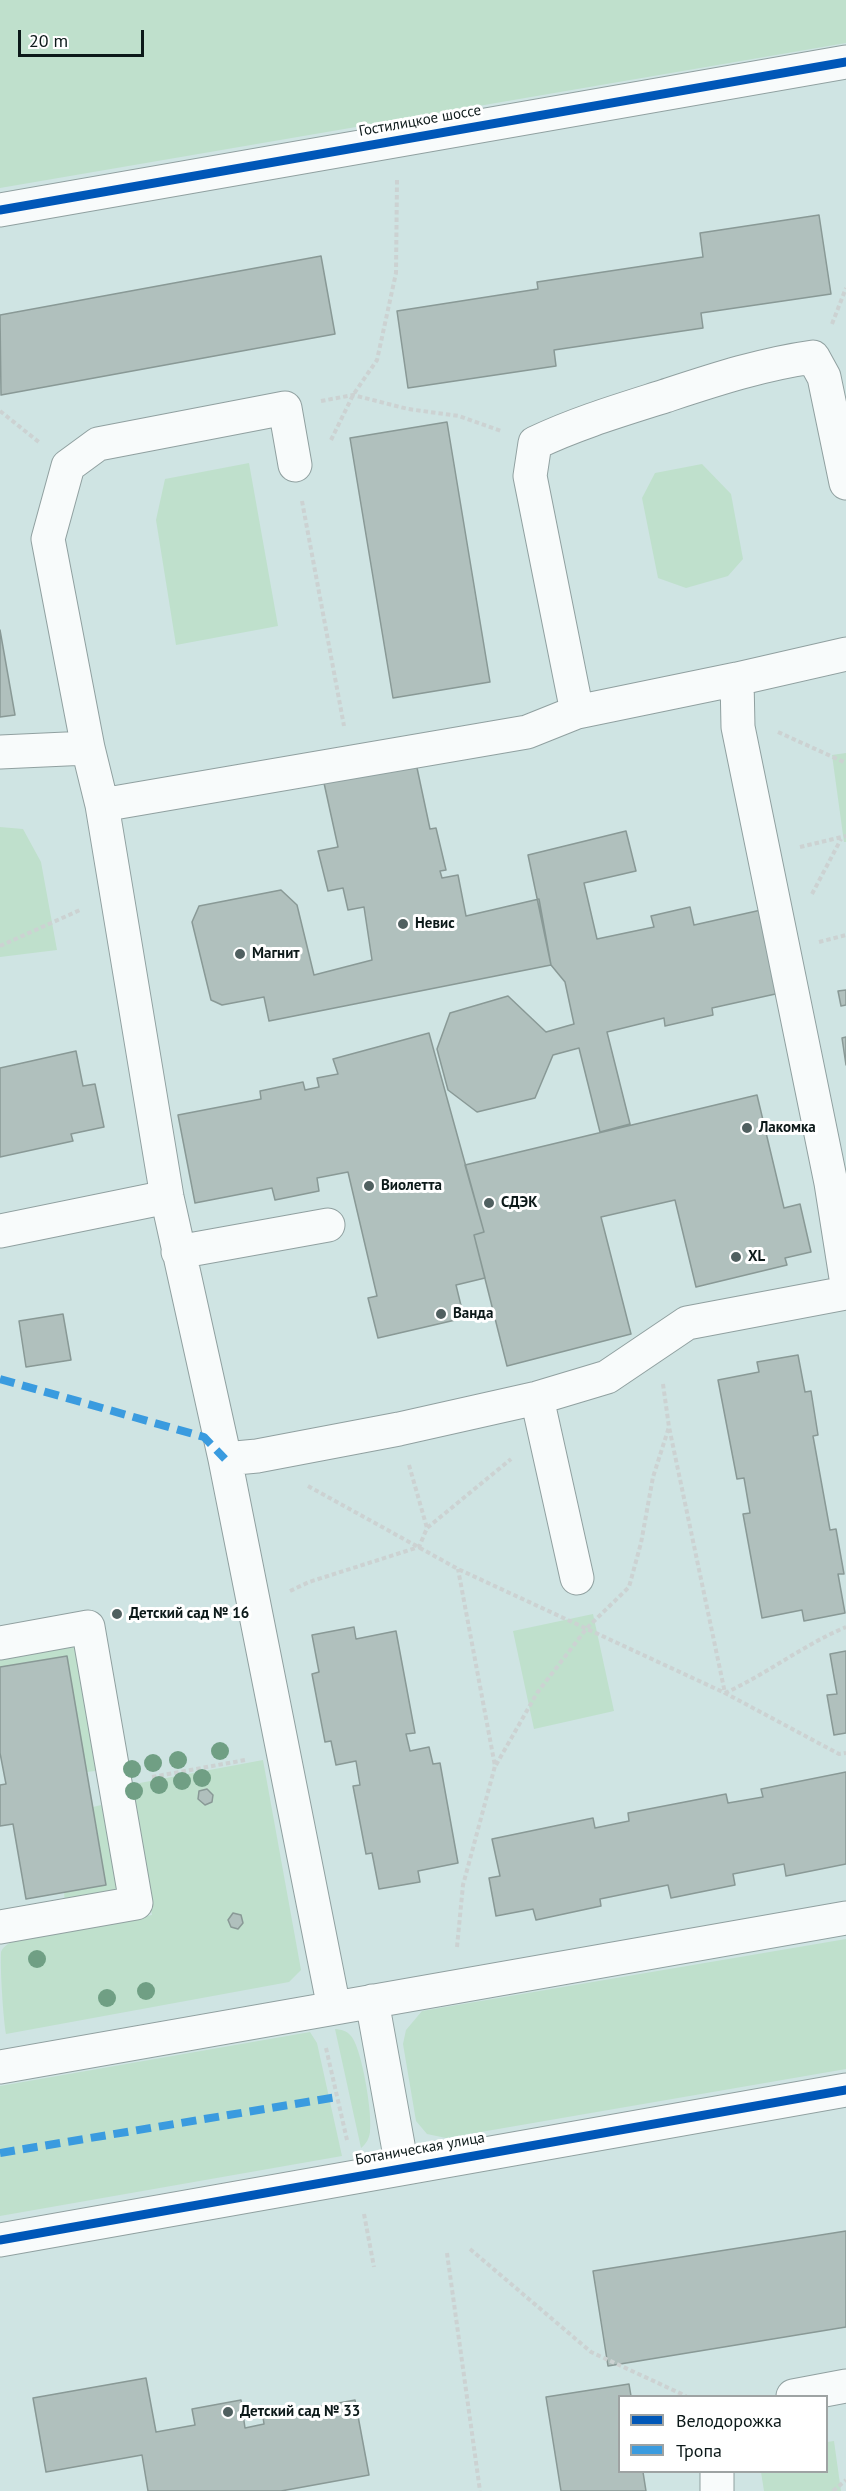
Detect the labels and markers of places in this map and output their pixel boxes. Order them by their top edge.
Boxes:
place label: Невис [415,915,455,933]
marker: Невис [396,917,410,931]
place label: Магнит [252,945,300,963]
marker: Магнит [233,947,247,961]
place label: Лакомка [759,1119,816,1137]
marker: Лакомка [740,1121,754,1135]
place label: Виолетта [381,1177,442,1195]
marker: Виолетта [362,1179,376,1193]
place label: СДЭК [501,1194,537,1212]
marker: СДЭК [482,1196,496,1210]
place label: XL [748,1248,765,1266]
marker: XL [729,1250,743,1264]
place label: Ванда [453,1305,493,1323]
marker: Ванда [434,1307,448,1321]
place label: Детский сад № 16 [129,1605,249,1623]
marker: Детский сад № 16 [110,1607,124,1621]
place label: Детский сад № 33 [240,2403,360,2421]
marker: Детский сад № 33 [221,2405,235,2419]

